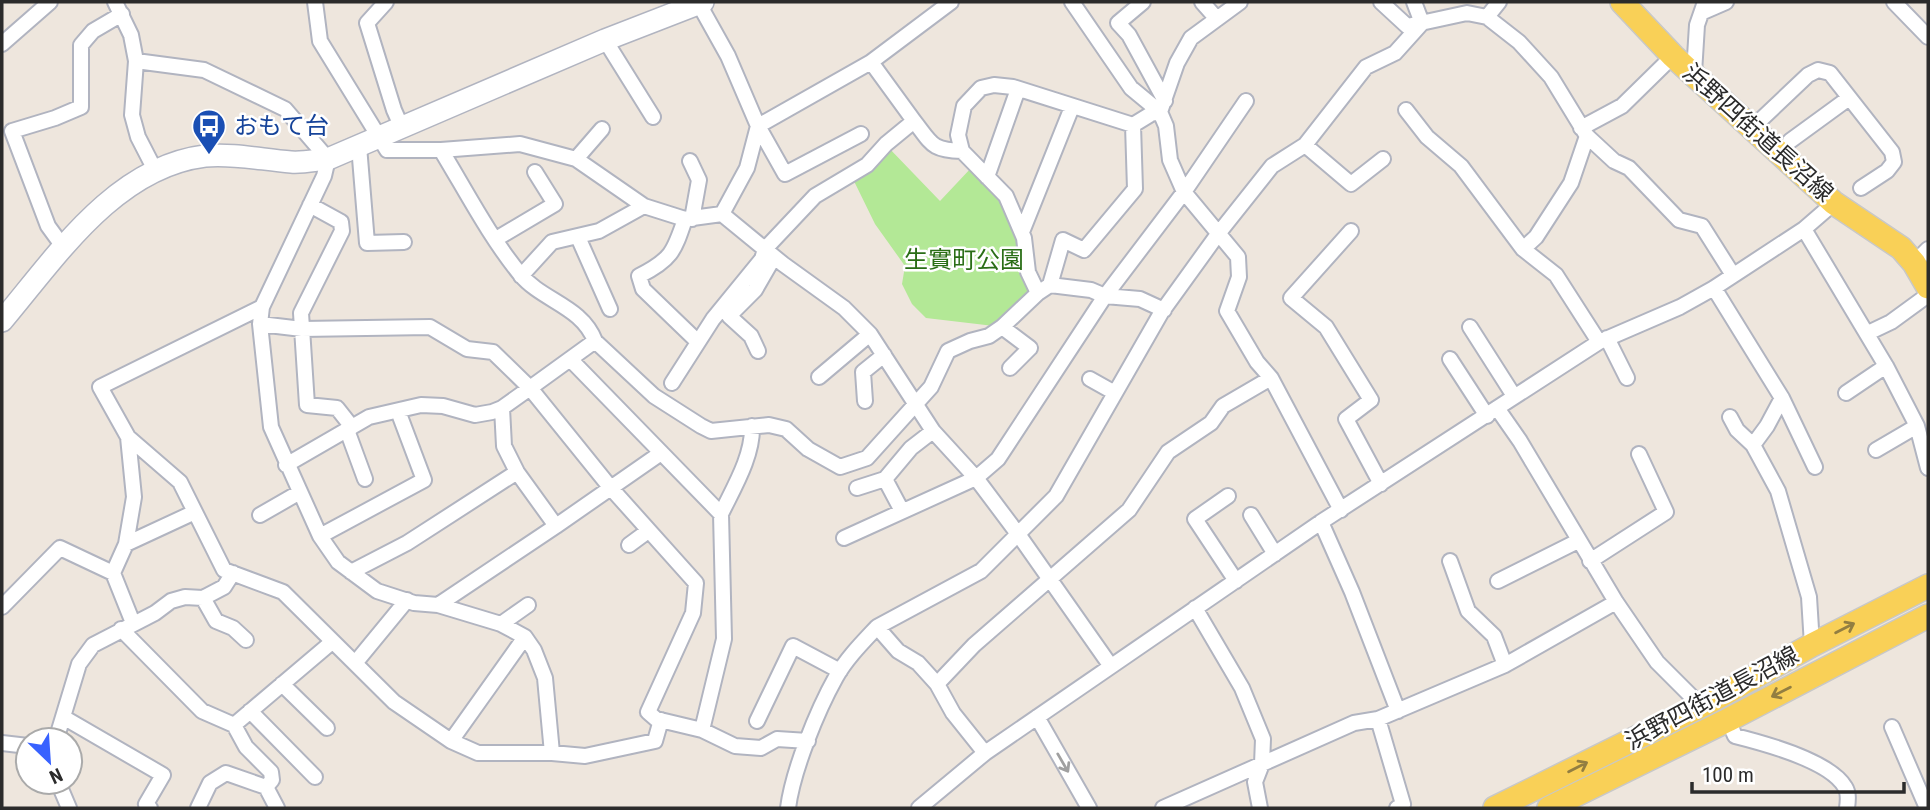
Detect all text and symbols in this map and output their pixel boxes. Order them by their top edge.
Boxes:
street label: 浜野四街道長沼線 [1677,58,1839,208]
bus stop icon: おもて台 [190,107,228,156]
place label: おもて台 [234,112,329,140]
park label: 生實町公園 [904,246,1024,274]
one-way arrow [1834,620,1855,634]
street label: 浜野四街道長沼線 [1621,641,1803,755]
one-way arrow [1771,686,1792,700]
north arrow [14,726,84,796]
scale bar [1692,750,1904,794]
one-way arrow [1056,752,1070,772]
one-way arrow [1567,760,1588,774]
text: N [46,763,66,789]
text: 100 m [1702,763,1754,787]

